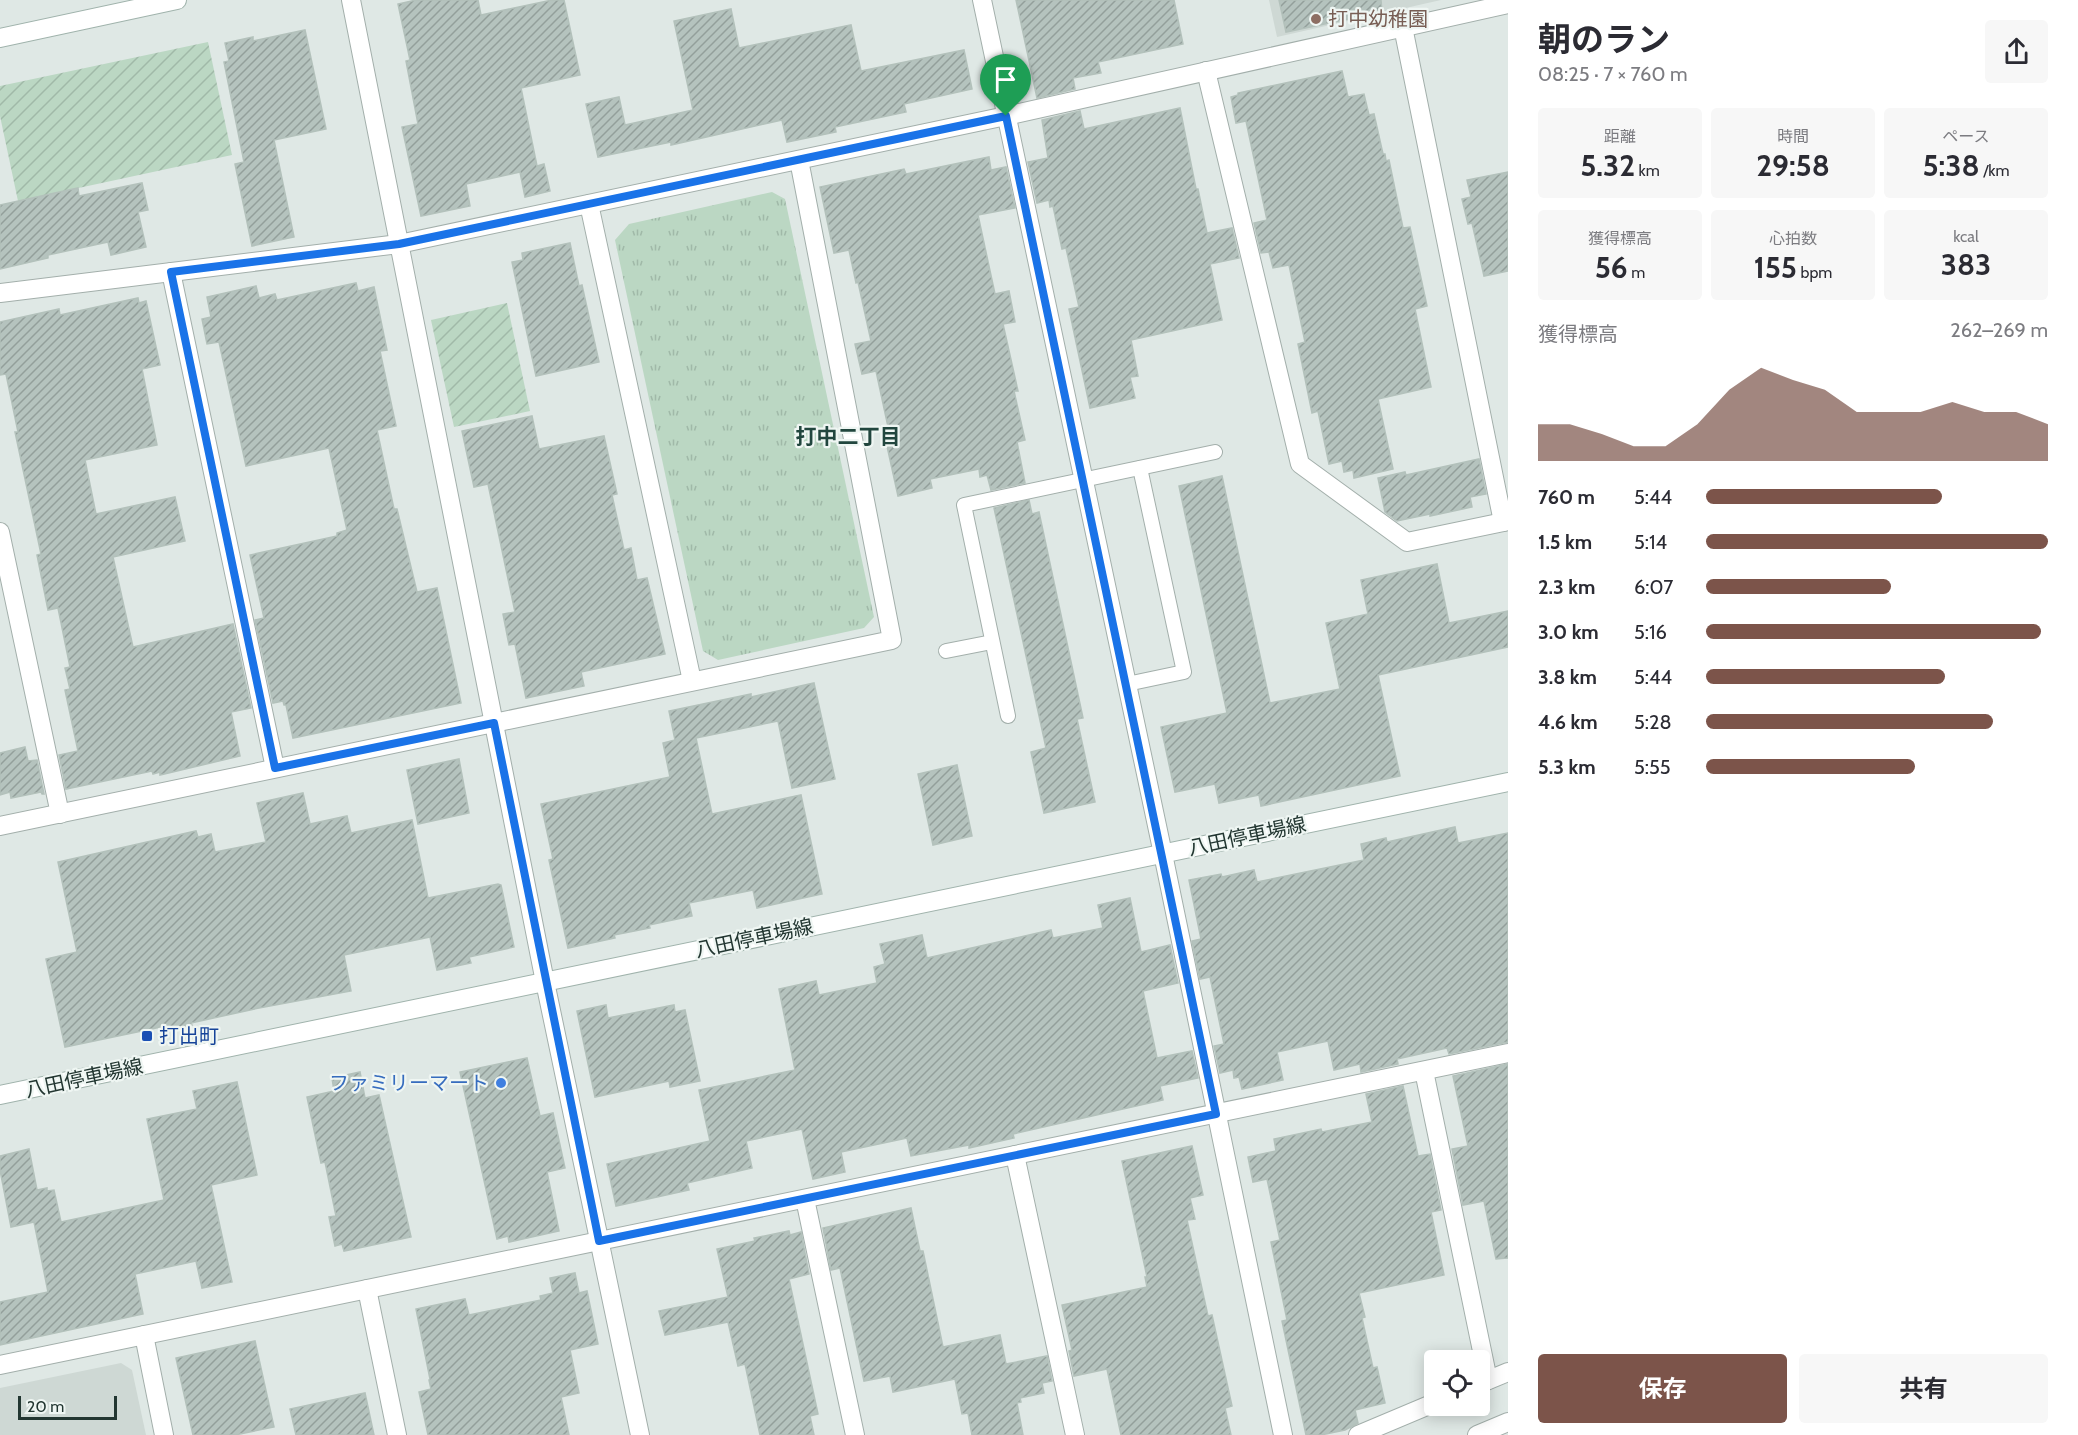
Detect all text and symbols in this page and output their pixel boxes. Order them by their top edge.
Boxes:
place label: 打中幼稚園 [1328,7,1428,31]
marker: 打中幼稚園 [1309,12,1323,26]
text: 朝のラン [1538,19,1670,59]
button: share [1985,20,2048,83]
pin [980,54,1031,116]
text: 08:25 · 7 × 760 m [1538,62,1687,86]
icon: arrive [989,63,1022,96]
text: 距離 [1604,127,1636,146]
text: 時間 [1777,127,1809,146]
text: ペース [1942,127,1990,146]
text: 5.32 [1580,147,1635,184]
text: 29:58 [1756,147,1830,184]
text: 5:38 [1922,147,1980,184]
text: km [1635,161,1660,180]
text: /km [1980,161,2010,180]
text: kcal [1953,227,1979,246]
text: 獲得標高 [1588,229,1652,248]
text: 心拍数 [1769,229,1817,248]
text: 383 [1941,246,1991,283]
text: 56 [1595,249,1628,286]
text: 155 [1754,249,1797,286]
text: m [1628,263,1645,282]
text: bpm [1797,263,1832,282]
text: 262–269 m [1950,318,2048,342]
text: 獲得標高 [1538,322,1618,346]
district label: 打中二丁目 [796,424,901,449]
text: 760 m [1538,485,1595,509]
text: 5:44 [1634,485,1672,509]
text: 1.5 km [1538,530,1592,554]
text: 5:14 [1634,530,1667,554]
text: 2.3 km [1538,575,1595,599]
text: 6:07 [1634,575,1673,599]
text: 3.0 km [1538,620,1599,644]
text: 5:16 [1634,620,1667,644]
text: 3.8 km [1538,665,1597,689]
text: 5:44 [1634,665,1672,689]
text: 4.6 km [1538,710,1598,734]
text: 5:28 [1634,710,1672,734]
text: 5.3 km [1538,755,1596,779]
text: 5:55 [1634,755,1671,779]
street label: 八田停車場線 [1186,812,1308,860]
street label: 八田停車場線 [693,914,815,962]
place label: 打出町 [159,1024,219,1048]
marker: 打出町 [140,1029,154,1043]
street label: 八田停車場線 [23,1054,145,1102]
place label: ファミリーマート [329,1071,489,1095]
marker: ファミリーマート [494,1076,508,1090]
map controls [1424,1350,1490,1416]
button: locate [1424,1350,1490,1416]
button: 保存 [1538,1354,1787,1423]
button: 共有 [1799,1354,2048,1423]
scale bar [18,1393,117,1420]
text: 20 m [27,1397,64,1416]

